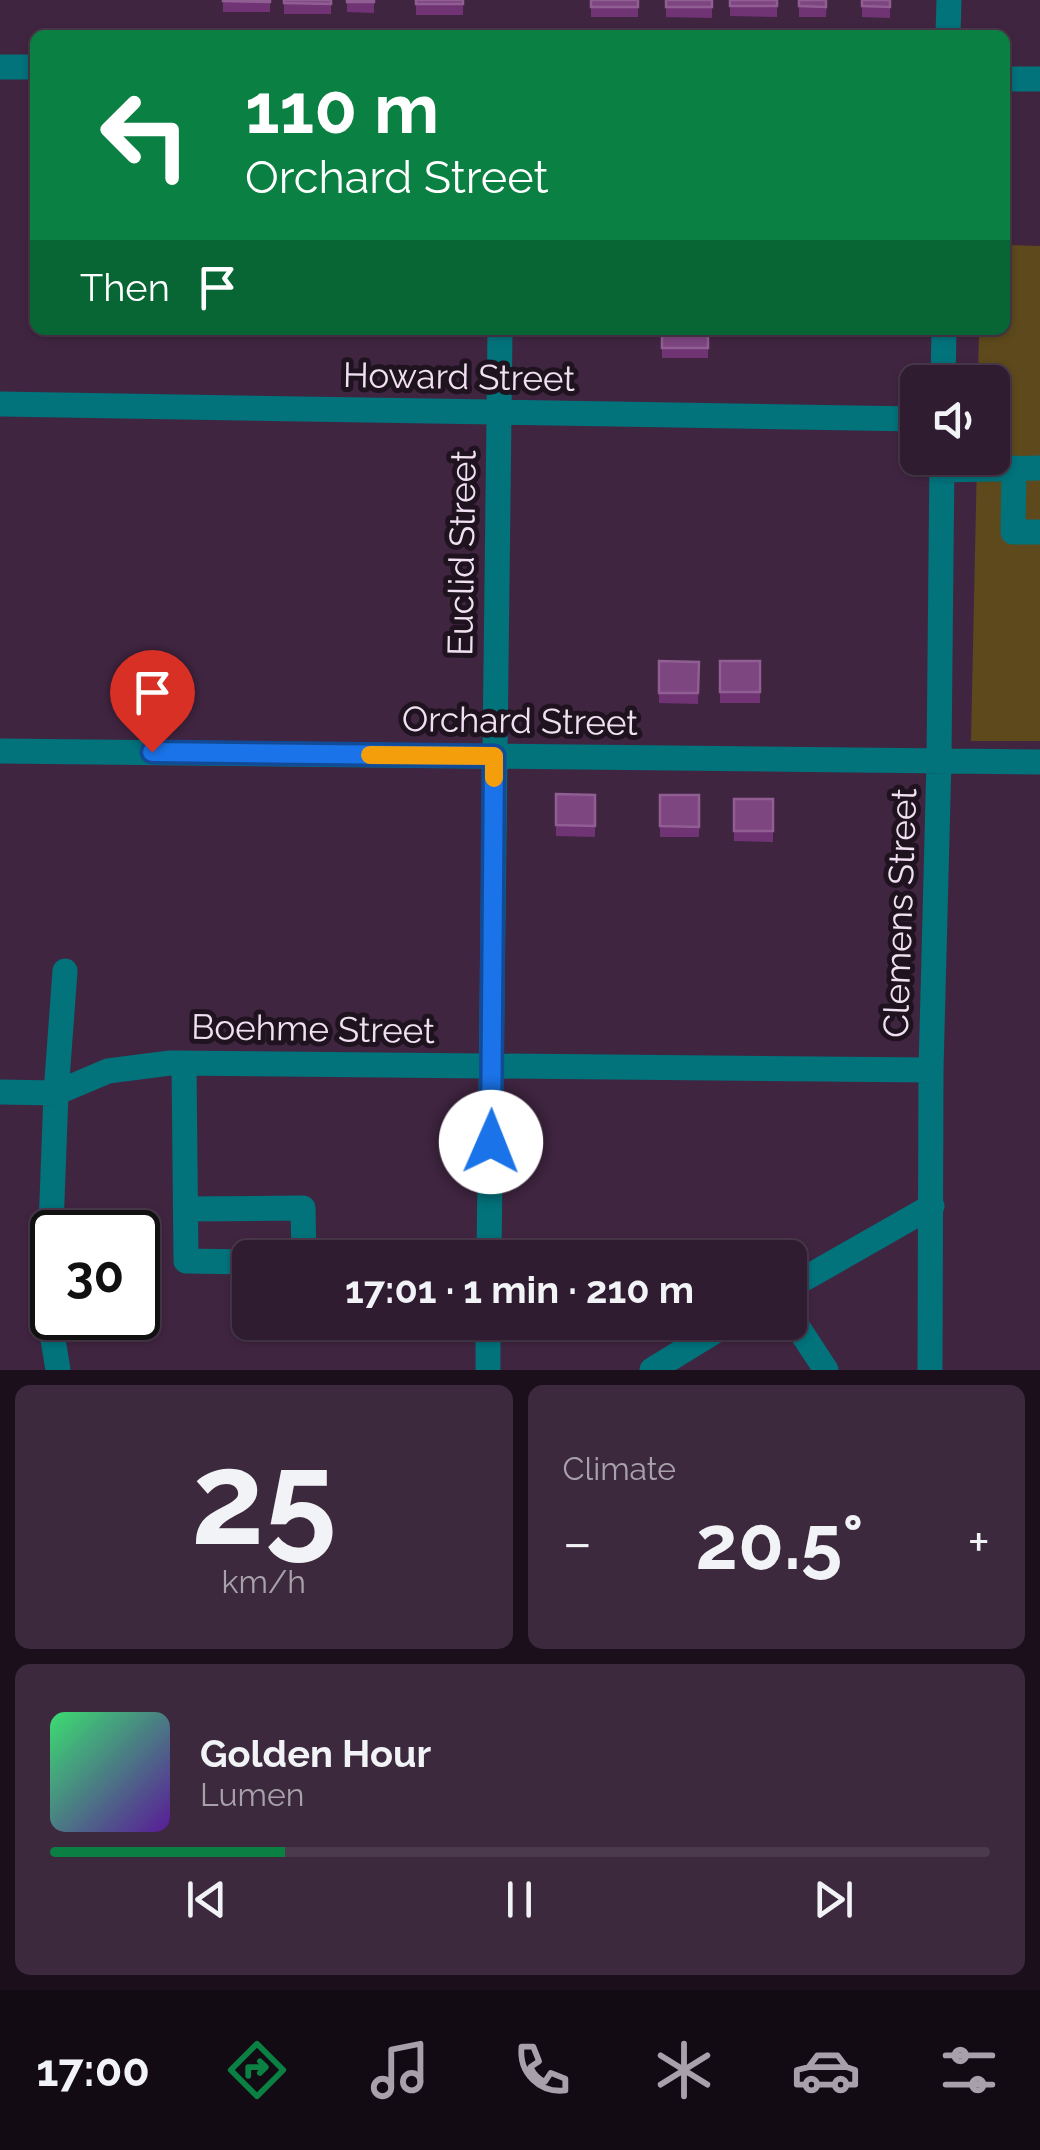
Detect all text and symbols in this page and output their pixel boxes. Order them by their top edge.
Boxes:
text: 110 m [245,67,439,149]
icon: left [80,70,210,200]
text: Orchard Street [245,151,549,204]
icon: arrive [190,260,245,315]
text: Then [80,265,170,310]
street label: Howard Street [343,354,576,399]
map controls [900,365,1010,475]
button: sound [900,365,1010,475]
street label: Euclid Street [439,449,484,656]
pin [110,650,195,753]
icon: arrive [125,665,180,720]
street label: Orchard Street [402,698,639,743]
street label: Clemens Street [875,787,924,1039]
street label: Boehme Street [191,1006,435,1051]
position arrow [439,1090,543,1194]
speed limit sign: 30 [30,1210,160,1340]
text: 17:01 · 1 min · 210 m [345,1267,694,1312]
text: 25 [191,1422,336,1574]
text: Climate [563,1450,676,1487]
text: 20.5° [696,1498,864,1587]
text: − [563,1510,592,1575]
text: + [967,1510,990,1575]
text: km/h [222,1563,306,1600]
text: Golden Hour [200,1731,431,1776]
text: Lumen [200,1776,304,1813]
icon: previous [179,1872,234,1927]
icon: pause [492,1872,547,1927]
icon: next [806,1872,861,1927]
icon: directions [222,2035,292,2105]
icon: music [365,2035,435,2105]
icon: phone [507,2035,577,2105]
icon: climate [649,2035,719,2105]
icon: car [791,2035,861,2105]
icon: filters [934,2035,1004,2105]
text: 17:00 [36,2044,150,2097]

